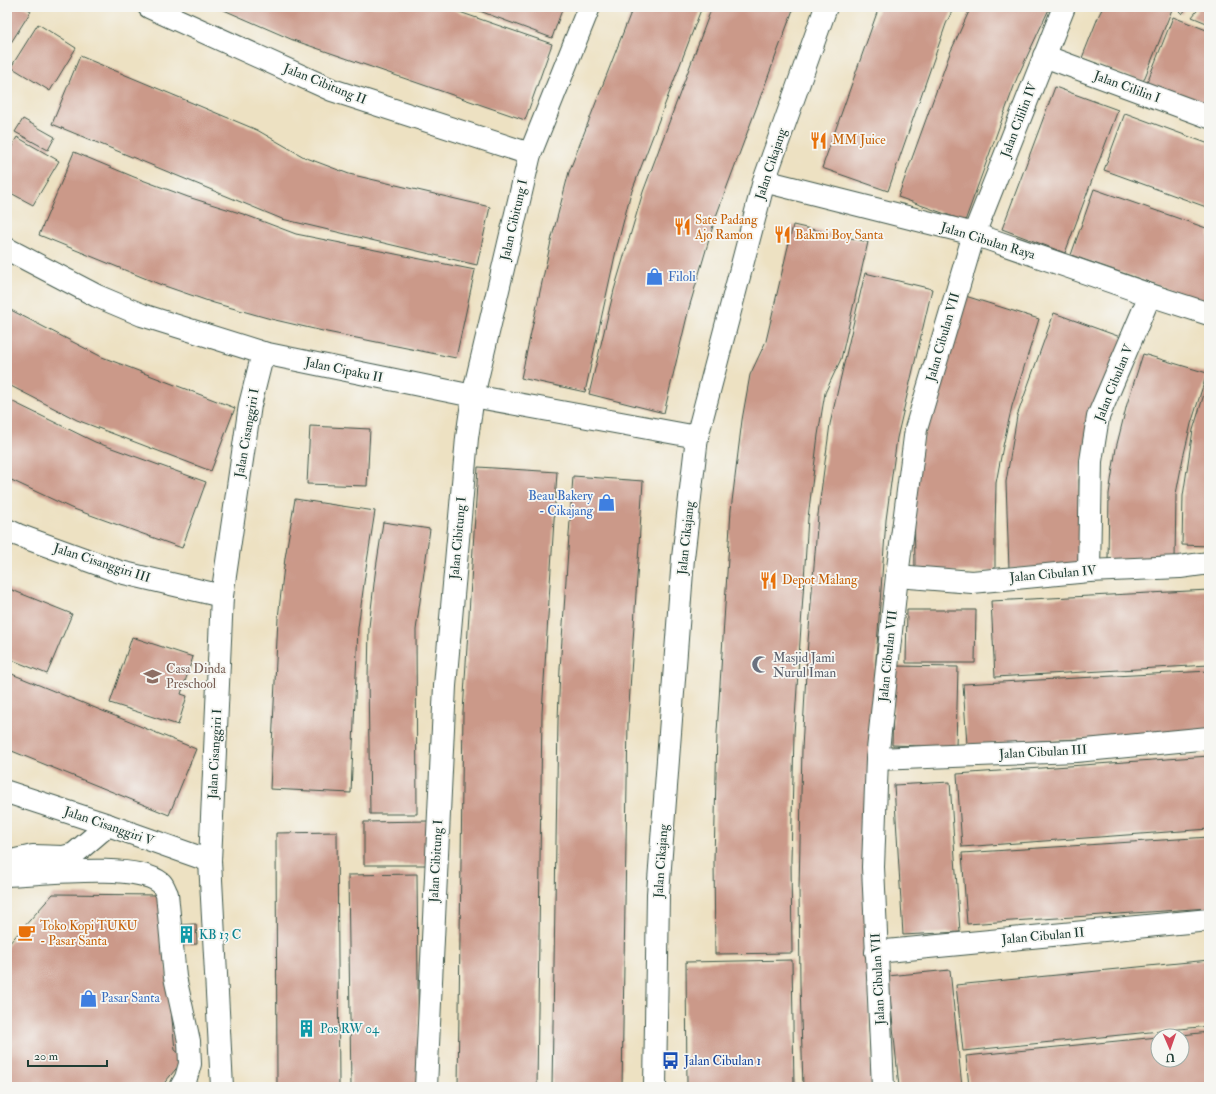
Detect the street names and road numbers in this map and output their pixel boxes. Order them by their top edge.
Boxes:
street label: Jalan Cibitung II [280,60,369,108]
street label: Jalan Cililin I [1091,67,1162,106]
street label: Jalan Cililin IV [997,80,1041,161]
street label: Jalan Cikajang [752,126,790,203]
street label: Jalan Cibitung I [497,178,531,263]
street label: Jalan Cibulan Raya [938,219,1038,264]
street label: Jalan Cibulan VII [922,291,963,384]
street label: Jalan Cibulan V [1091,341,1137,425]
street label: Jalan Cipaku II [302,354,384,387]
street label: Jalan Cisanggiri I [231,387,263,480]
street label: Jalan Cibitung I [446,496,470,581]
street label: Jalan Cikajang [674,500,698,577]
street label: Jalan Cisanggiri III [51,539,152,586]
street label: Jalan Cibulan IV [1008,562,1098,586]
street label: Jalan Cibulan VII [875,609,901,704]
street label: Jalan Cisanggiri I [205,708,225,801]
street label: Jalan Cibulan III [998,742,1087,762]
street label: Jalan Cisanggiri V [61,803,157,849]
street label: Jalan Cibitung I [426,819,446,904]
street label: Jalan Cikajang [650,823,672,900]
street label: Jalan Cibulan II [1000,924,1085,948]
street label: Jalan Cibulan VII [868,933,888,1026]

